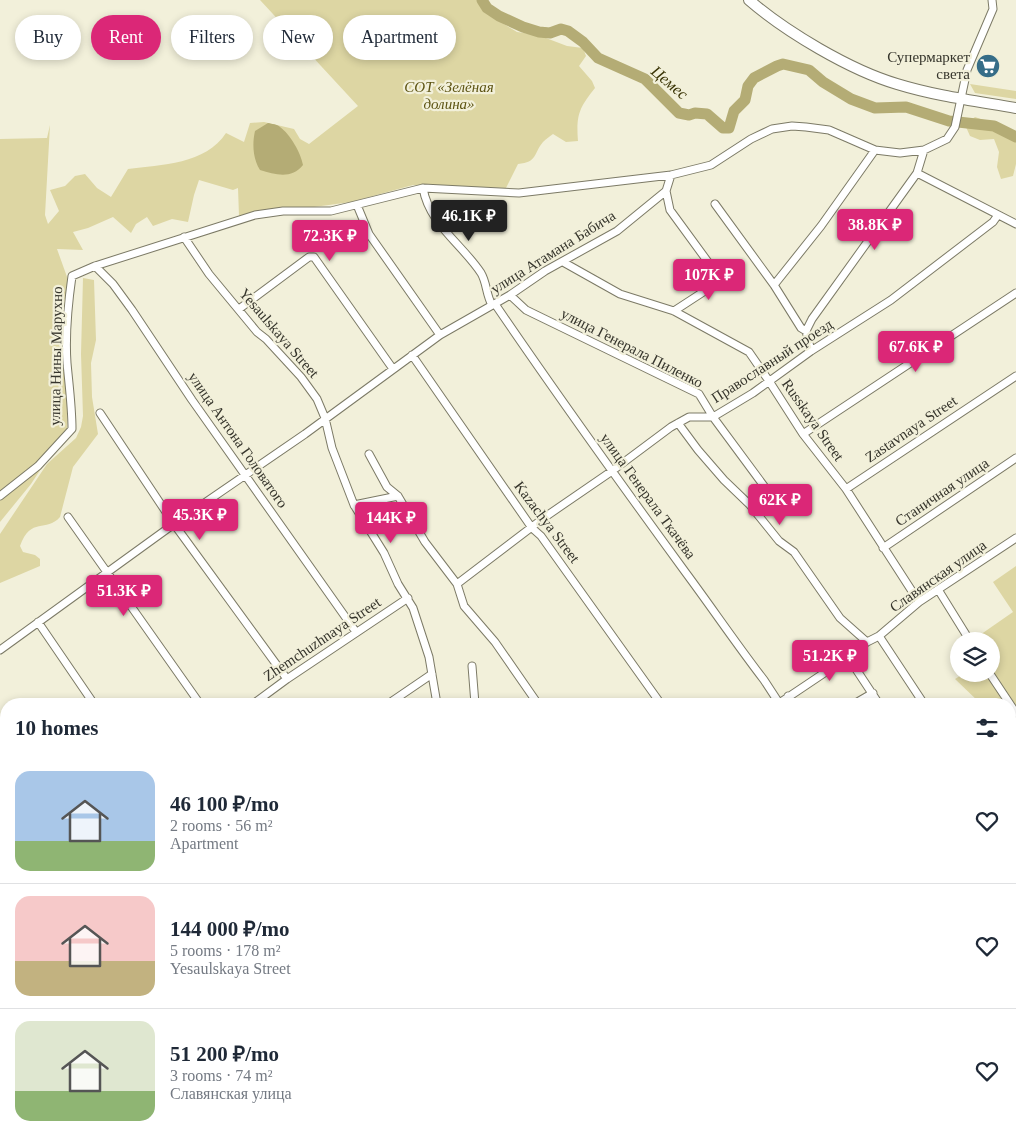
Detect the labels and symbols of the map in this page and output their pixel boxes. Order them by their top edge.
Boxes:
place label: Супермаркет света [887,49,970,82]
supermarket icon: Супермаркет света [975,53,1001,79]
water label: Цемес [647,62,691,103]
park label: СОТ «Зелёная долина» [404,79,494,112]
pin: 46.1K ₽ [423,200,515,242]
street label: улица Атамана Бабича [488,207,619,297]
pin: 38.8K ₽ [829,208,921,251]
pin: 72.3K ₽ [284,220,376,262]
pin: 107K ₽ [668,258,750,301]
street label: Yesaulskaya Street [236,285,323,382]
street label: улица Нины Марухно [47,286,65,426]
street label: улица Генерала Пиленко [558,305,706,391]
street label: Православный проезд [709,316,836,406]
pin: 67.6K ₽ [870,330,962,373]
street label: улица Антона Головатого [185,369,291,511]
street label: Russkaya Street [779,376,848,465]
street label: Zastavnaya Street [862,392,961,466]
street label: улица Генерала Ткачёва [597,430,699,562]
street label: Станичная улица [892,455,992,529]
street label: Kazachya Street [511,478,583,567]
pin: 62K ₽ [745,484,815,526]
pin: 45.3K ₽ [154,498,246,541]
pin: 144K ₽ [350,502,432,544]
street label: Славянская улица [887,537,990,615]
pin: 51.3K ₽ [78,574,170,617]
street label: Zhemchuzhnaya Street [260,593,384,684]
pin: 51.2K ₽ [784,640,876,682]

